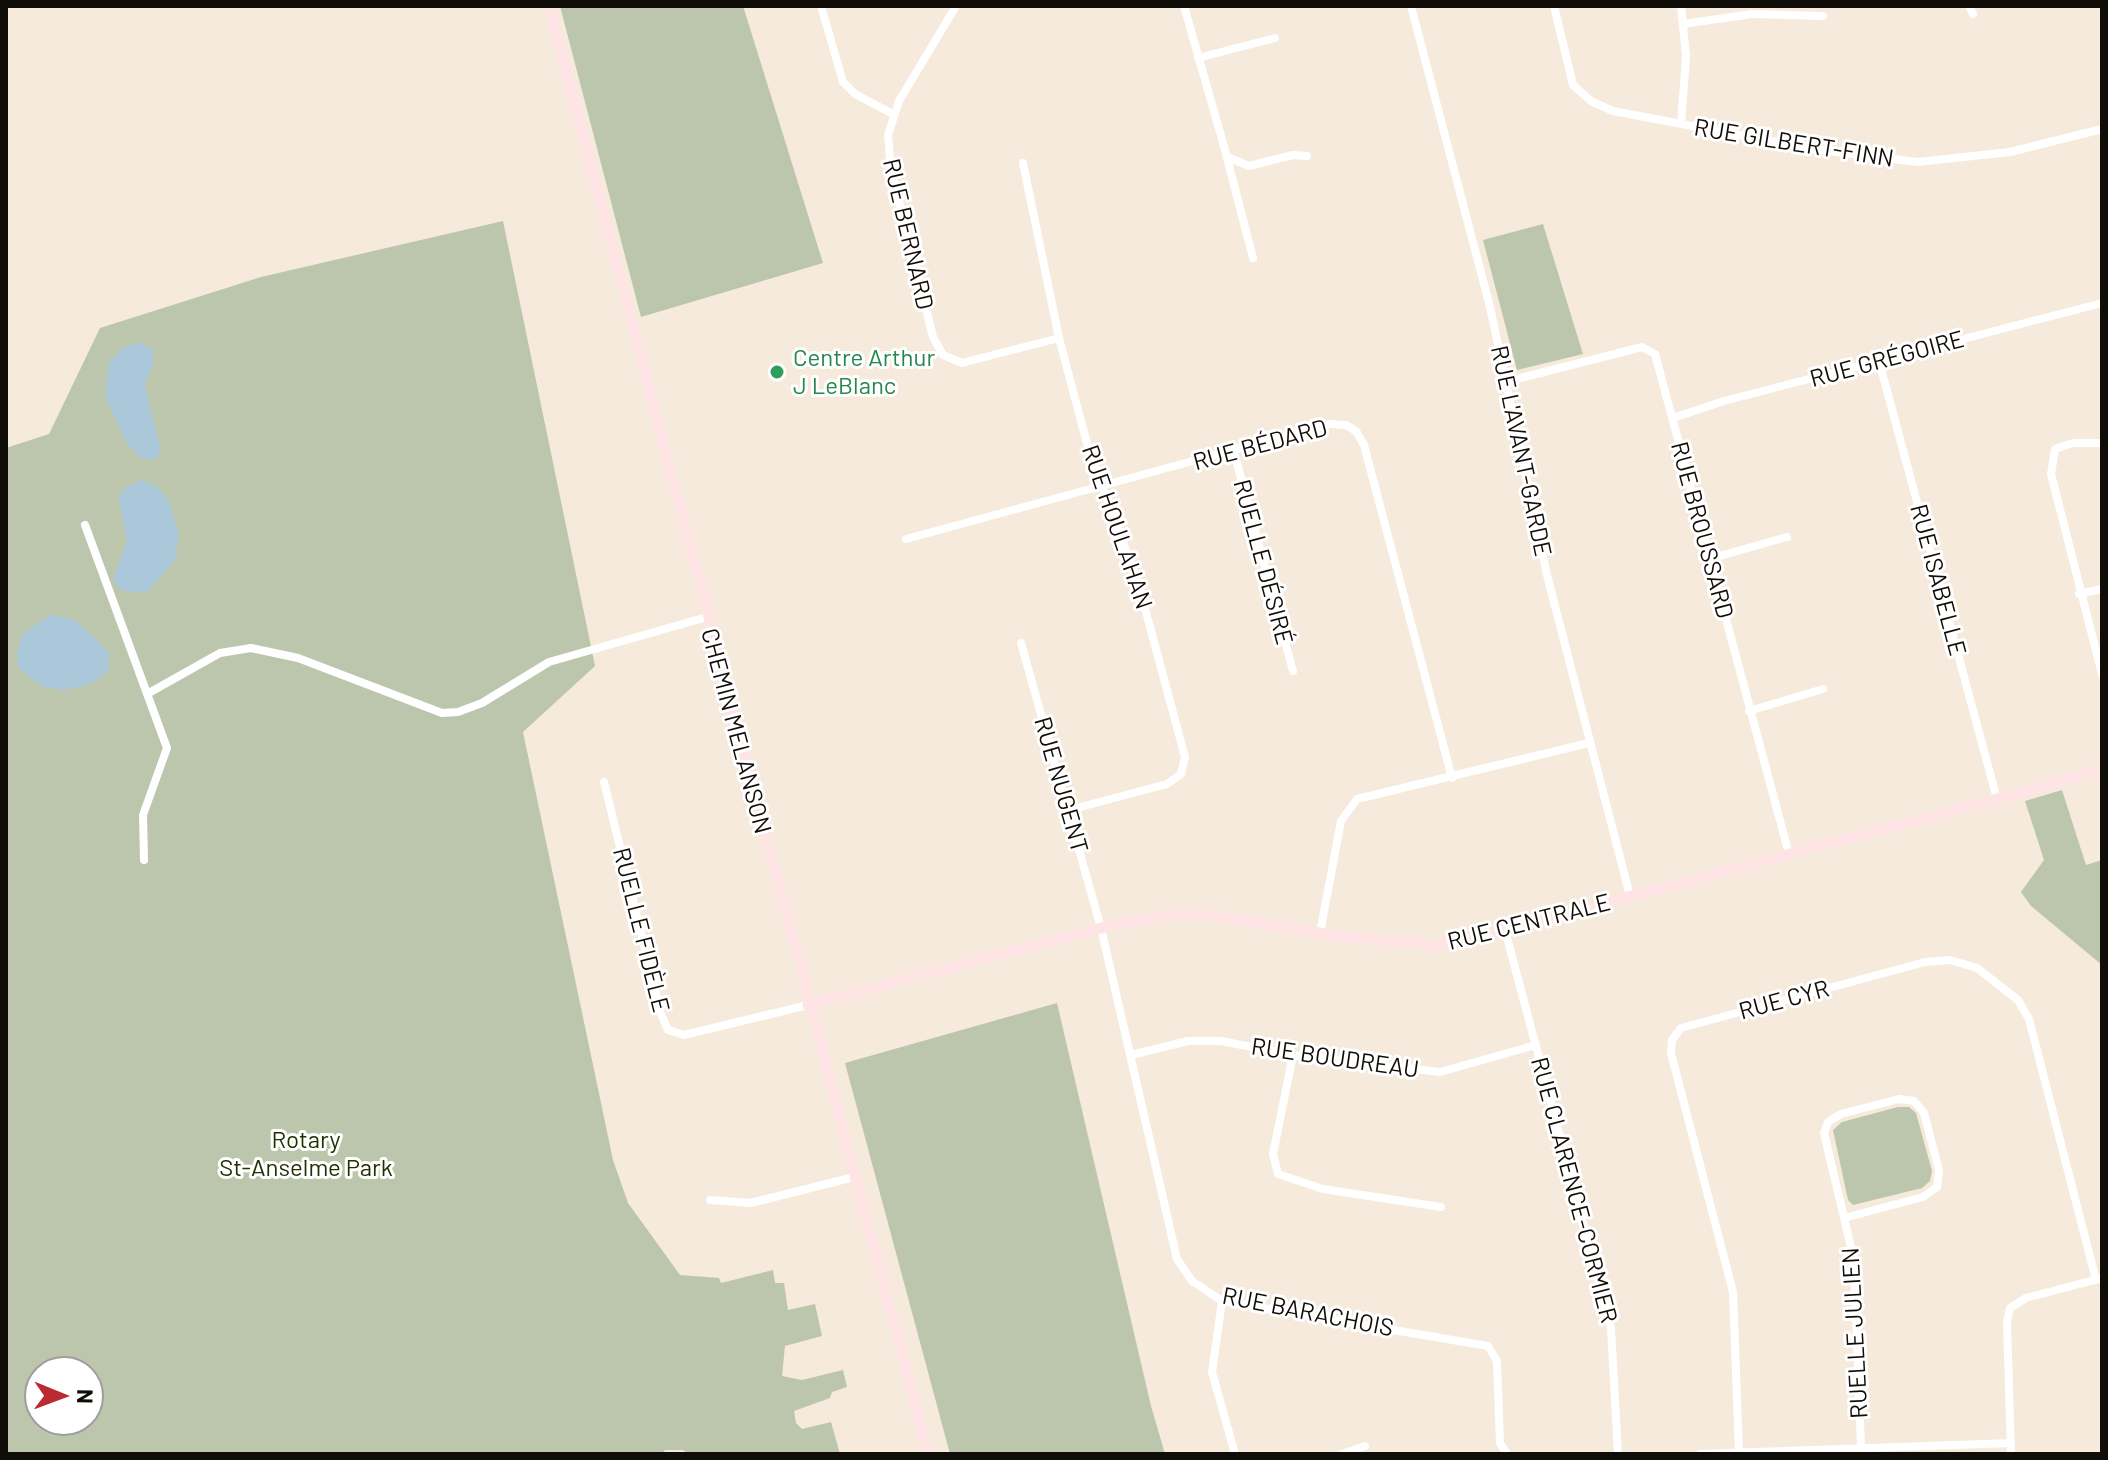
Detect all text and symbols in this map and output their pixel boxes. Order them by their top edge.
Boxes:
street label: RUE GILBERT-FINN [1692,113,1896,173]
street label: RUE BERNARD [877,156,939,312]
street label: RUE GRÉGOIRE [1807,325,1967,393]
street label: RUE L'AVANT-GARDE [1485,343,1557,559]
place label: Centre Arthur J LeBlanc [793,344,935,400]
marker: Centre Arthur J LeBlanc [768,363,786,381]
street label: RUE BÉDARD [1190,413,1330,477]
street label: RUE BROUSSARD [1665,438,1739,622]
street label: RUE HOULAHAN [1075,441,1159,613]
street label: RUELLE DÉSIRÉ [1227,476,1299,648]
street label: RUE ISABELLE [1904,501,1972,659]
street label: CHEMIN MELANSON [695,625,777,837]
street label: RUE NUGENT [1028,714,1094,856]
street label: RUELLE FIDÈLE [607,845,675,1015]
street label: RUE CENTRALE [1445,888,1613,956]
street label: RUE CYR [1736,974,1832,1026]
street label: RUE BOUDREAU [1249,1032,1421,1084]
street label: RUE CLARENCE-CORMIER [1525,1054,1623,1326]
park label: Rotary St-Anselme Park [219,1126,393,1182]
street label: RUELLE JULIEN [1836,1247,1874,1419]
street label: RUE BARACHOIS [1220,1281,1396,1343]
north arrow [24,1356,104,1436]
text: N [73,1389,99,1404]

